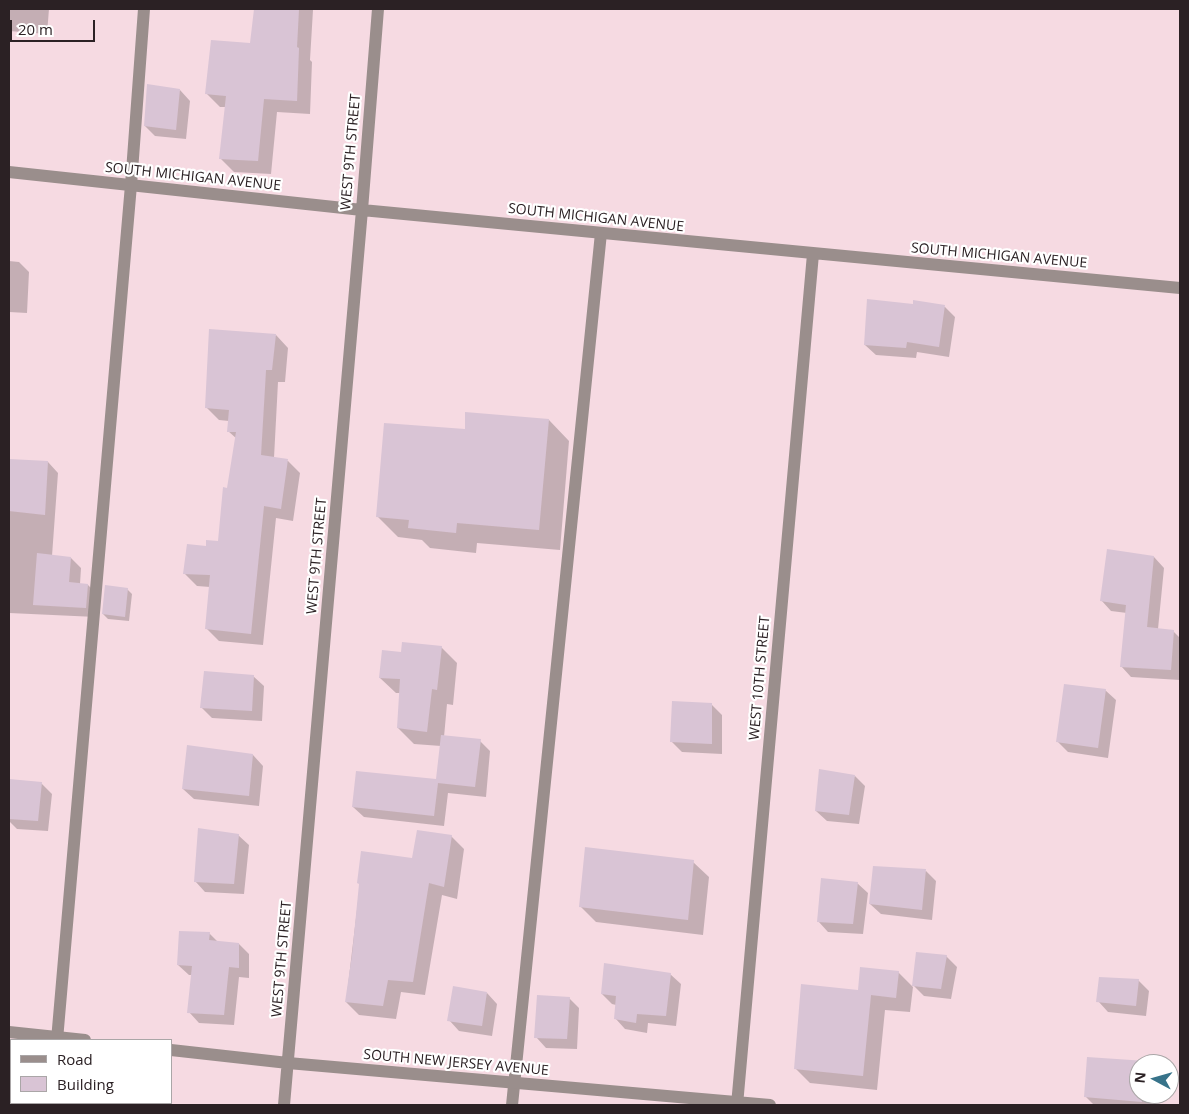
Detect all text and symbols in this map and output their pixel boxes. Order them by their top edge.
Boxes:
scale bar [12,10,98,42]
text: 20 m [18,19,53,39]
street label: WEST 9TH STREET [338,93,364,211]
street label: SOUTH MICHIGAN AVENUE [104,159,282,195]
street label: SOUTH MICHIGAN AVENUE [507,200,685,236]
street label: SOUTH MICHIGAN AVENUE [910,240,1088,272]
street label: WEST 9TH STREET [304,497,330,615]
street label: WEST 10TH STREET [746,615,774,741]
street label: WEST 9TH STREET [269,900,295,1018]
legend [10,1039,172,1104]
street label: SOUTH NEW JERSEY AVENUE [363,1047,549,1079]
text: Road [57,1049,93,1069]
north arrow [1129,1054,1179,1104]
text: N [1130,1071,1150,1084]
text: Building [57,1074,114,1094]

